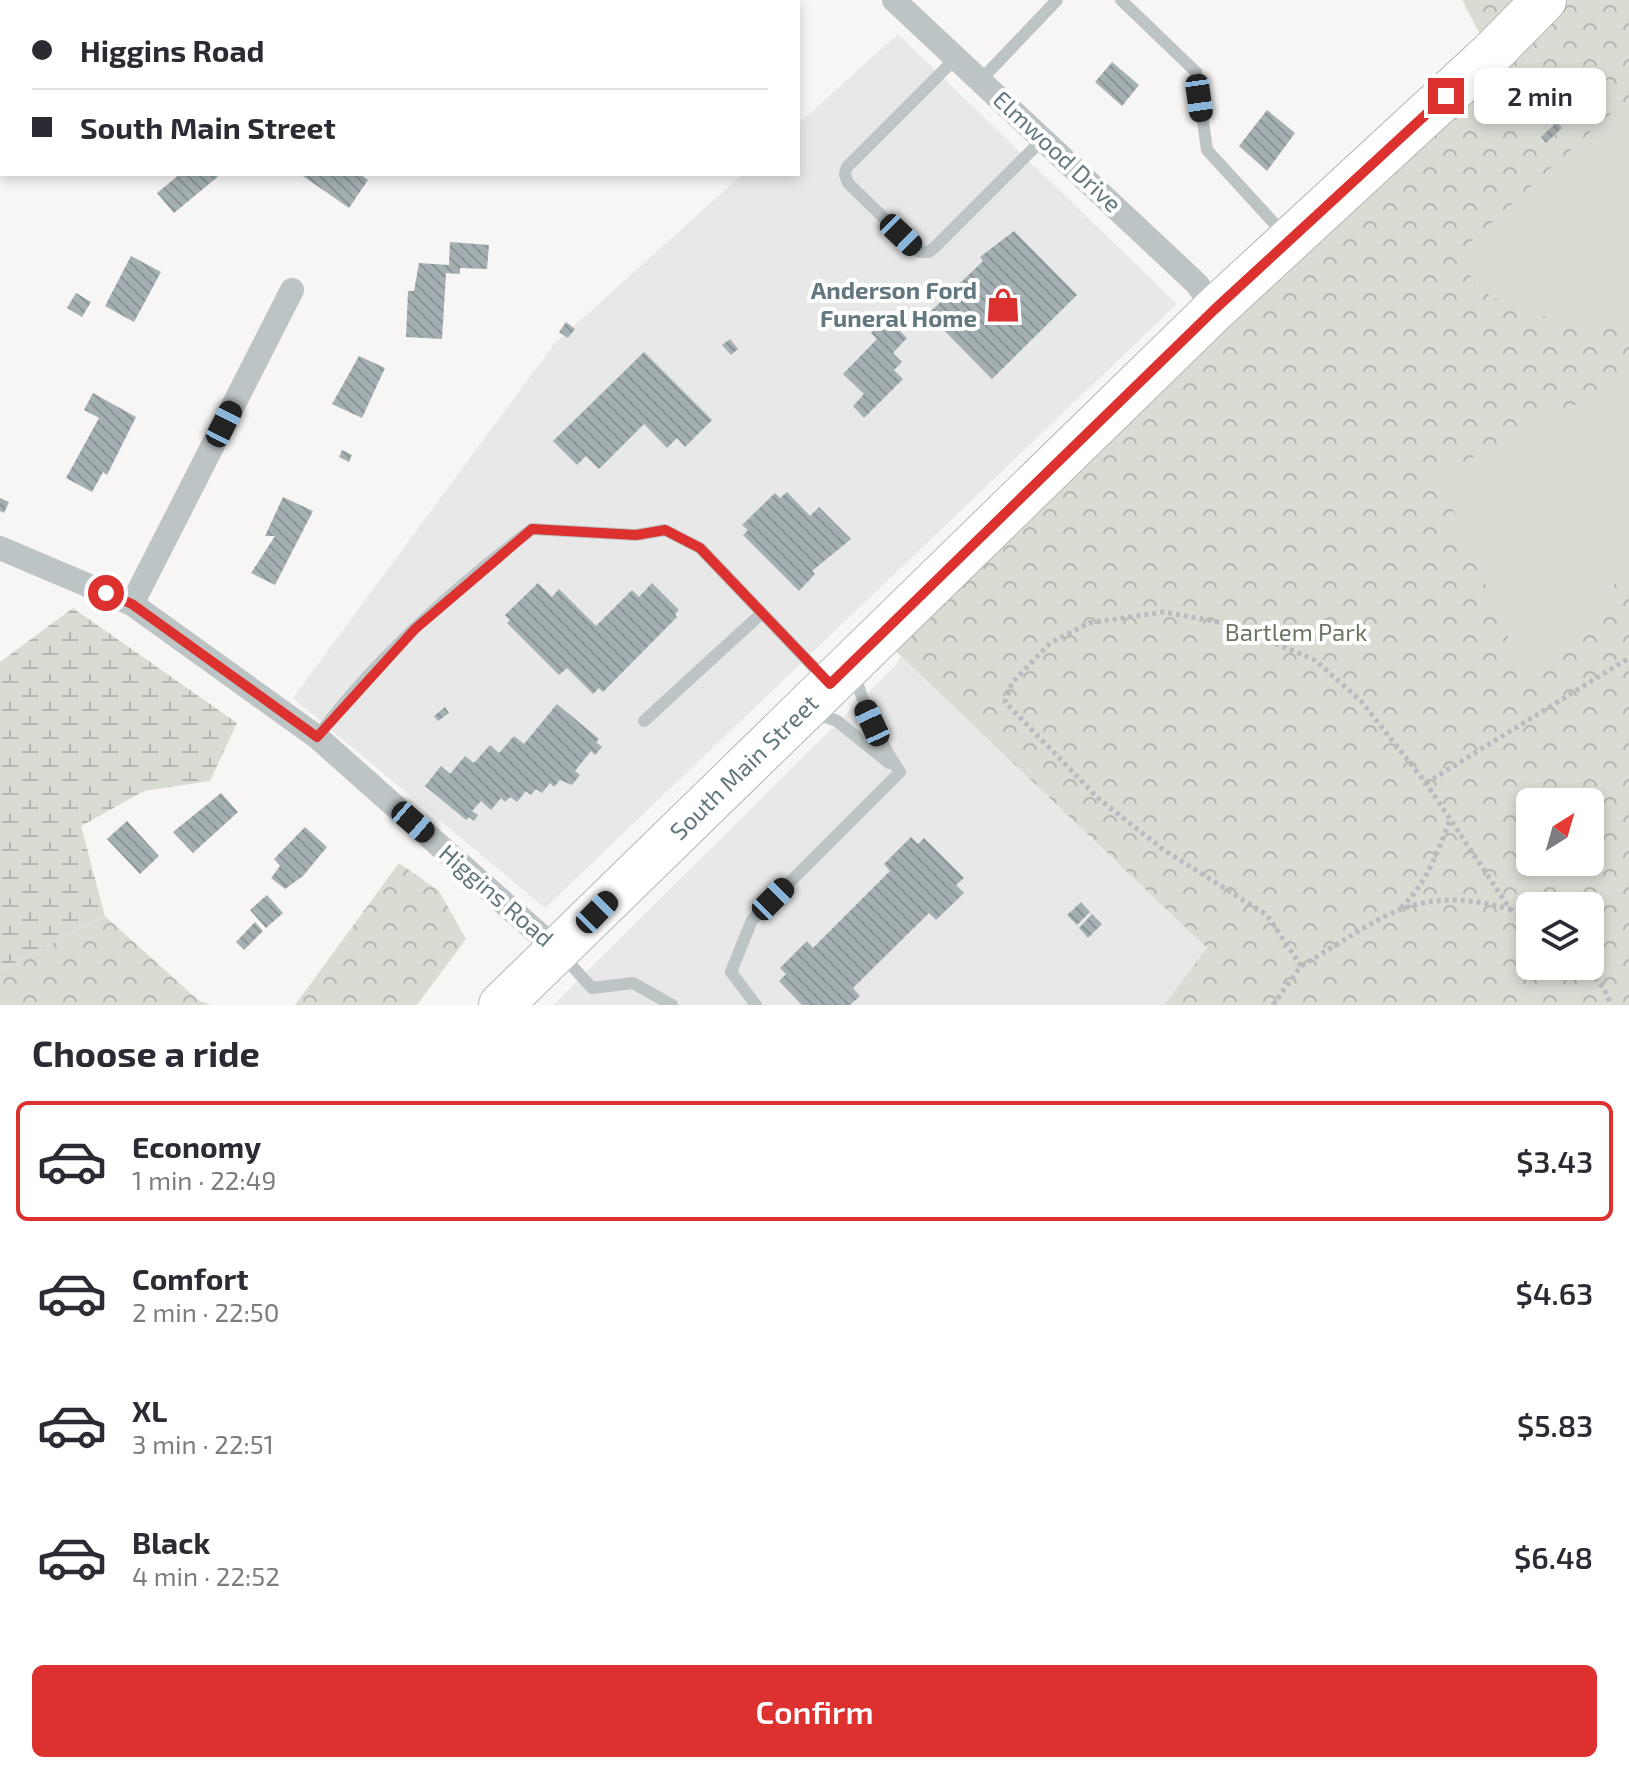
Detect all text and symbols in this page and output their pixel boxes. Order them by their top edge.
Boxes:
text: Higgins Road [80,32,265,68]
callout: 2 min [1474,68,1606,124]
car [1184,73,1214,123]
route end [1428,78,1464,114]
text: 2 min [1507,80,1573,111]
street label: Elmwood Drive [988,84,1128,218]
text: South Main Street [80,109,336,145]
car [875,210,927,260]
place label: Anderson Ford Funeral Home [811,275,977,332]
shop icon: Anderson Ford Funeral Home [984,286,1022,324]
car [202,397,246,451]
route start [88,575,124,611]
park label: Bartlem Park [1225,617,1367,646]
street label: South Main Street [663,688,824,845]
car [851,696,893,750]
north arrow [1516,788,1604,876]
map controls [1516,788,1604,980]
car [387,797,439,847]
street label: Higgins Road [434,838,560,952]
car [748,874,798,924]
car [572,887,622,937]
button: layers [1516,892,1604,980]
text: Choose a ride [32,1031,260,1074]
icon: car [36,1125,108,1197]
text: Economy [132,1128,261,1164]
text: $3.43 [1516,1143,1593,1179]
text: 1 min · 22:49 [132,1164,276,1195]
icon: car [36,1257,108,1329]
text: Comfort [132,1260,249,1296]
text: $4.63 [1516,1275,1593,1311]
text: 2 min · 22:50 [132,1296,279,1327]
icon: car [36,1389,108,1461]
text: XL [132,1392,167,1428]
text: $5.83 [1517,1407,1593,1443]
text: 3 min · 22:51 [132,1428,274,1459]
icon: car [36,1521,108,1593]
text: Black [132,1524,210,1560]
text: $6.48 [1514,1539,1593,1575]
text: 4 min · 22:52 [132,1560,280,1591]
button: Confirm [32,1665,1597,1757]

